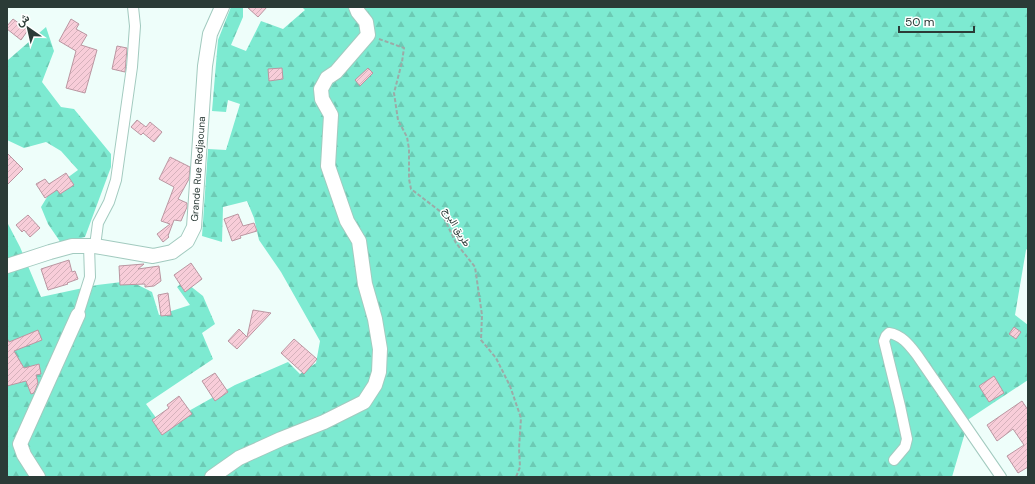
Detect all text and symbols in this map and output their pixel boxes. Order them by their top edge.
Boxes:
north arrow [8,8,48,48]
scale bar [899,8,974,34]
text: ش [13,10,32,29]
text: 50 m [905,14,934,30]
street label: Grande Rue Redjaouna [188,116,208,222]
street label: طريق البرج [440,205,474,249]

